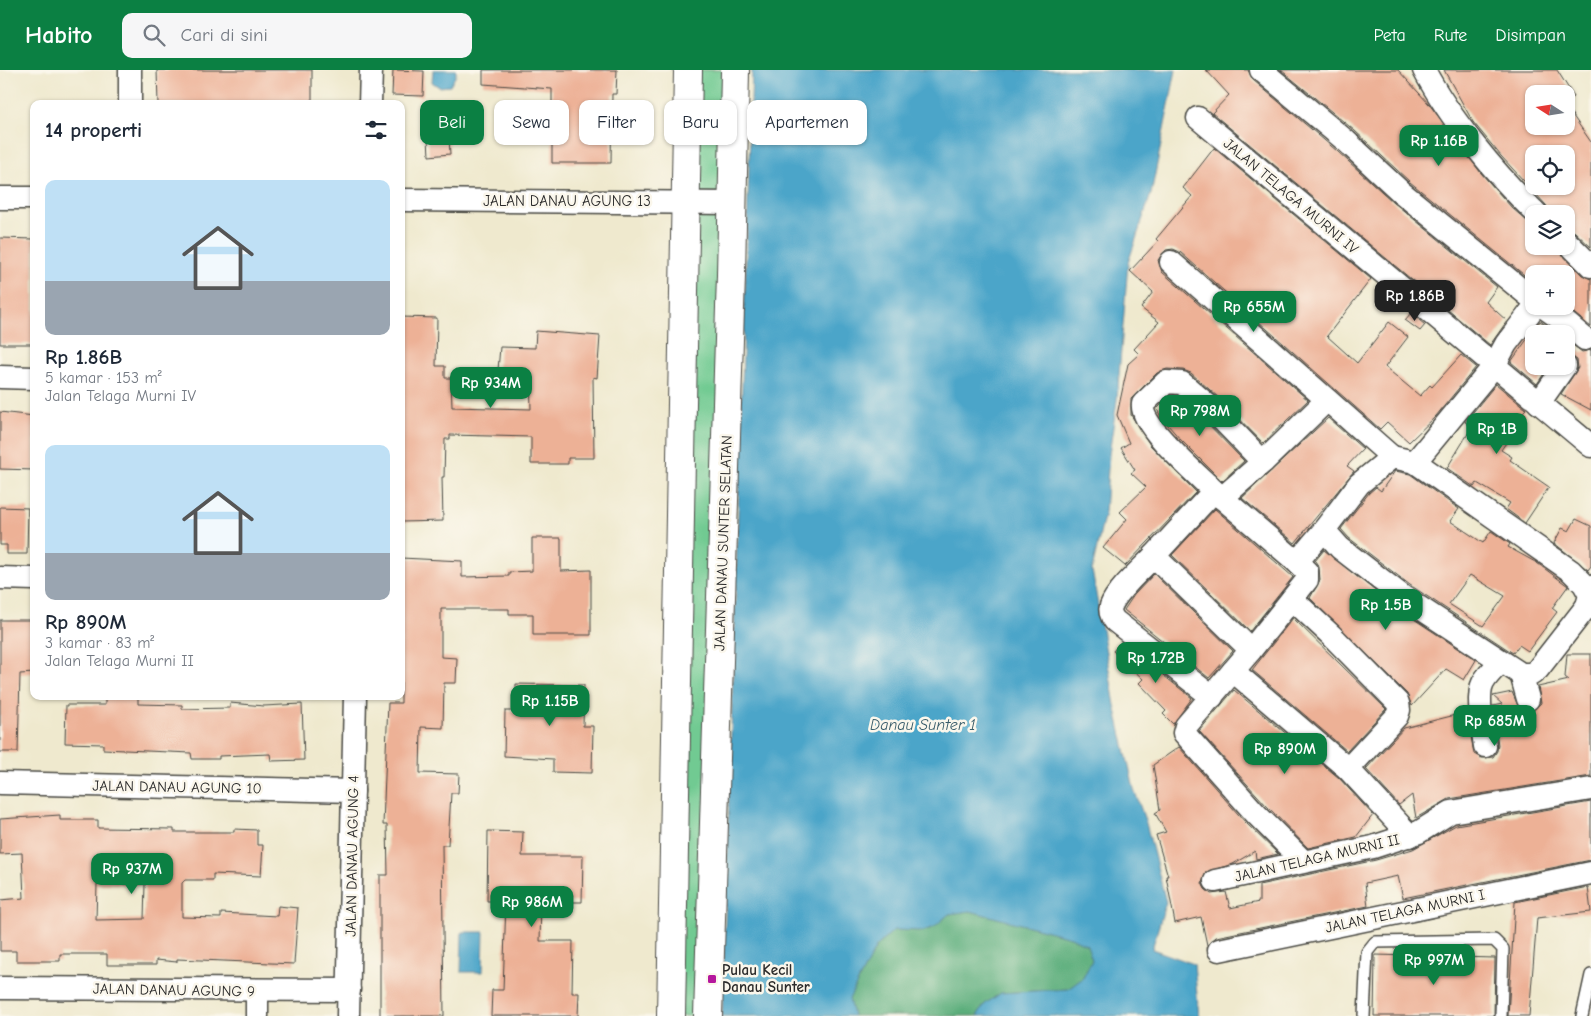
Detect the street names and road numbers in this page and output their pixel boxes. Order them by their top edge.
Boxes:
street label: JALAN TELAGA MURNI IV [1220,134,1362,258]
street label: JALAN DANAU AGUNG 13 [483,192,651,210]
street label: JALAN DANAU SUNTER SELATAN [710,435,736,651]
street label: JALAN DANAU AGUNG 4 [342,775,362,937]
street label: JALAN DANAU AGUNG 10 [92,777,262,797]
street label: JALAN TELAGA MURNI II [1233,830,1401,886]
street label: JALAN TELAGA MURNI I [1324,885,1487,937]
street label: JALAN DANAU AGUNG 9 [93,980,255,1000]

